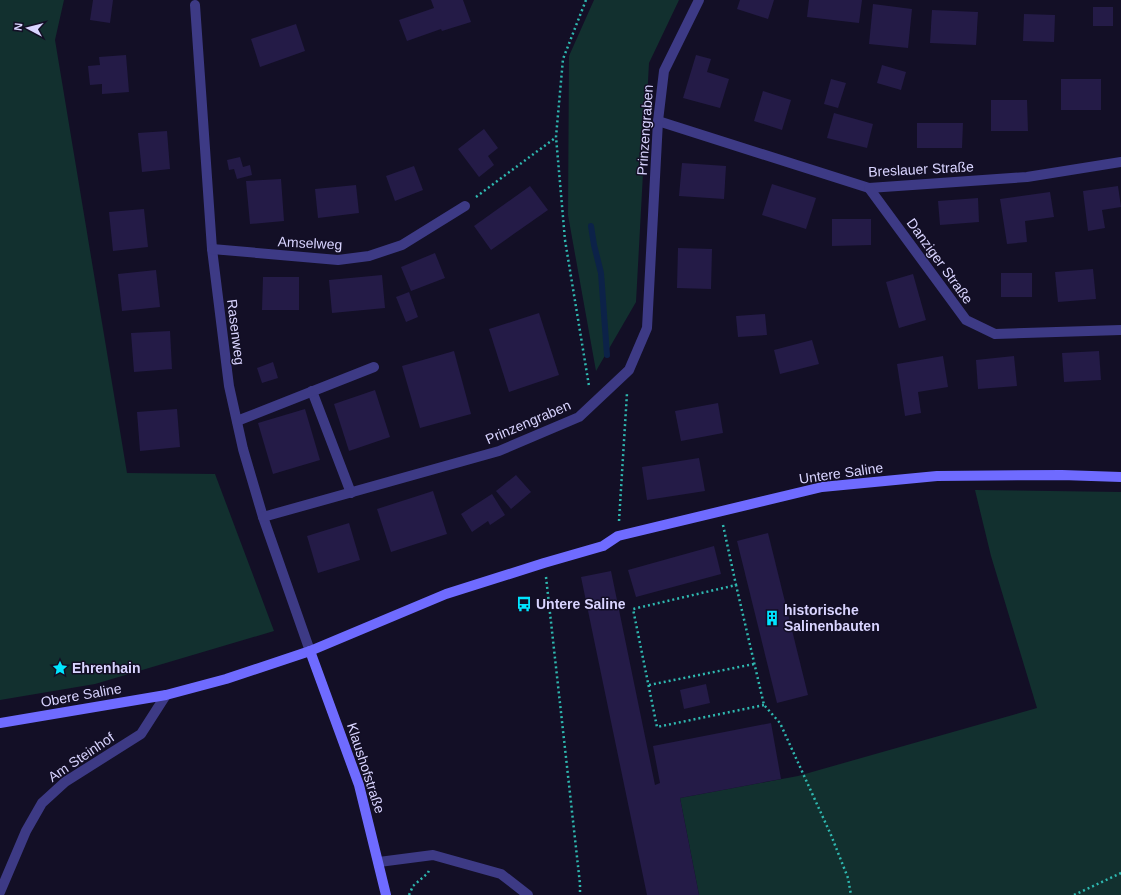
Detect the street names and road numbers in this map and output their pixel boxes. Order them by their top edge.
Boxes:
street label: Prinzengraben [634,84,656,176]
street label: Breslauer Straße [868,158,974,180]
street label: Danziger Straße [904,215,977,307]
street label: Amselweg [277,233,343,253]
street label: Rasenweg [224,298,248,366]
street label: Prinzengraben [483,397,573,447]
street label: Untere Saline [798,459,884,487]
street label: Obere Saline [39,680,123,710]
street label: Klaushofstraße [344,721,388,815]
street label: Am Steinhof [45,729,117,785]

